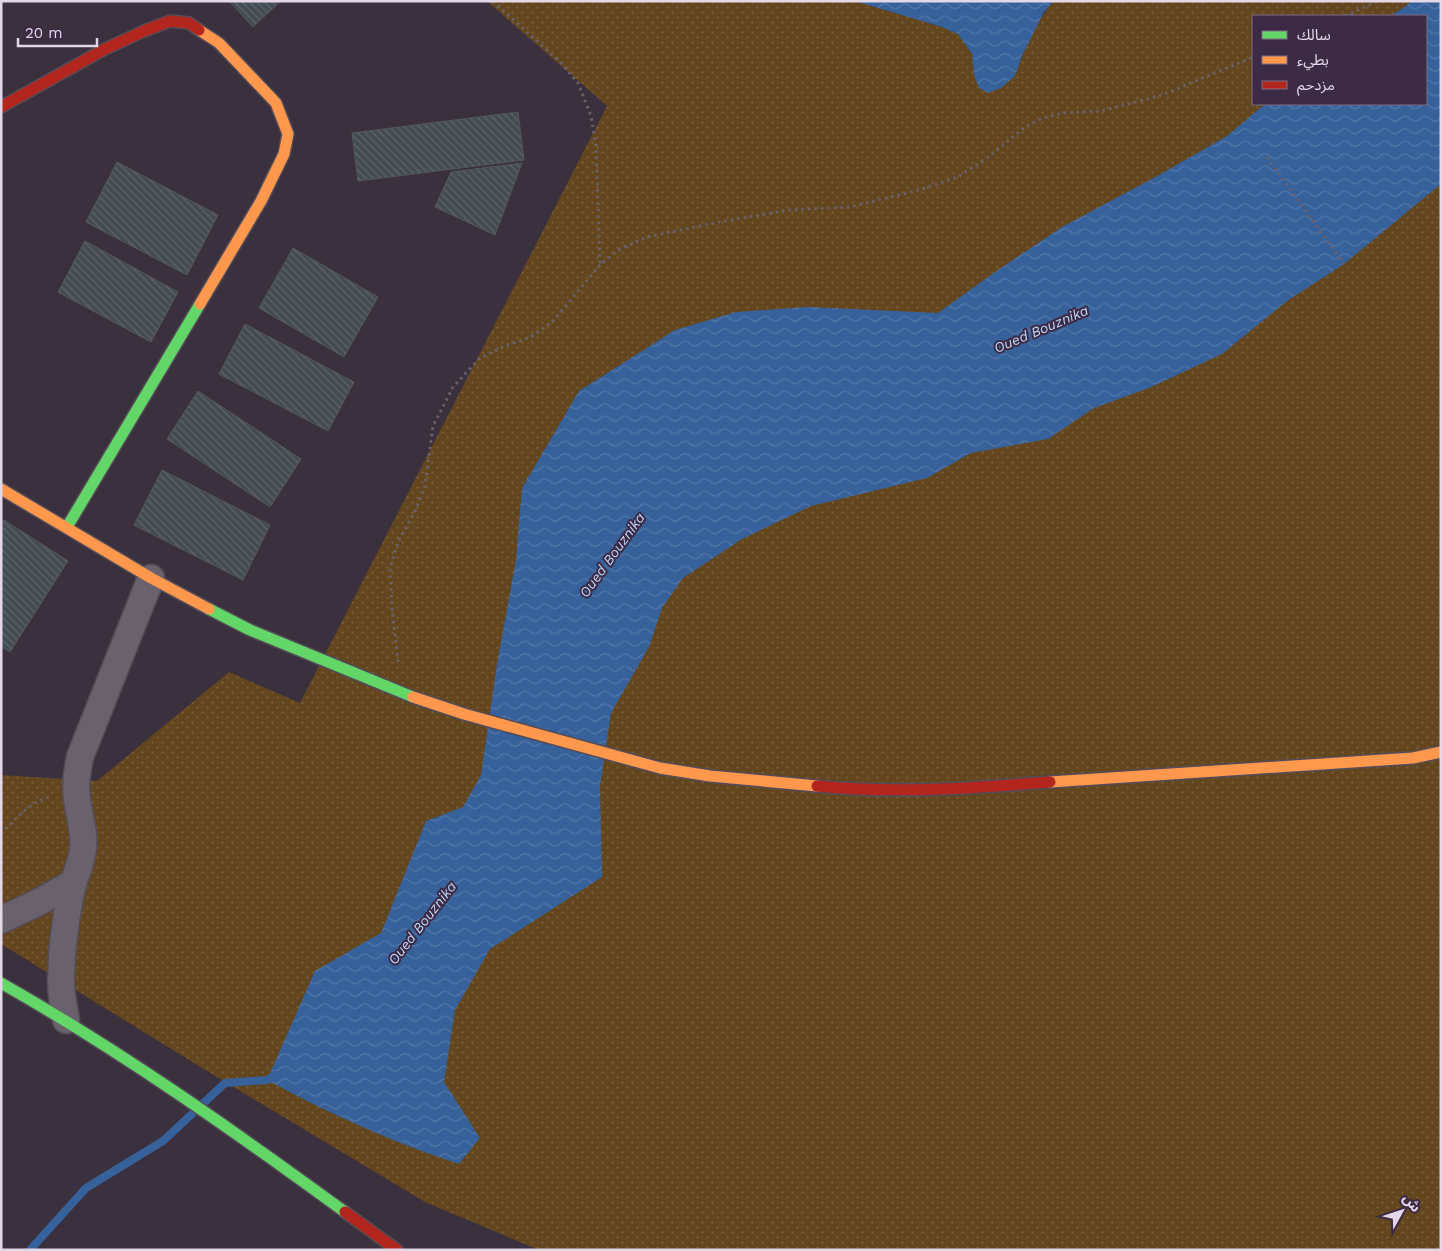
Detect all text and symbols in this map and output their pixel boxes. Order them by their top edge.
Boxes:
scale bar [18,15,96,47]
legend [1252,15,1427,105]
text: 20 m [25,24,63,42]
text: سالك [1297,26,1331,44]
text: بطيء [1297,51,1329,71]
text: مزدحم [1297,76,1335,96]
water label: Oued Bouznika [991,302,1091,356]
water label: Oued Bouznika [576,509,648,600]
water label: Oued Bouznika [385,878,460,968]
north arrow [1377,1186,1427,1236]
text: ش [1400,1190,1424,1215]

